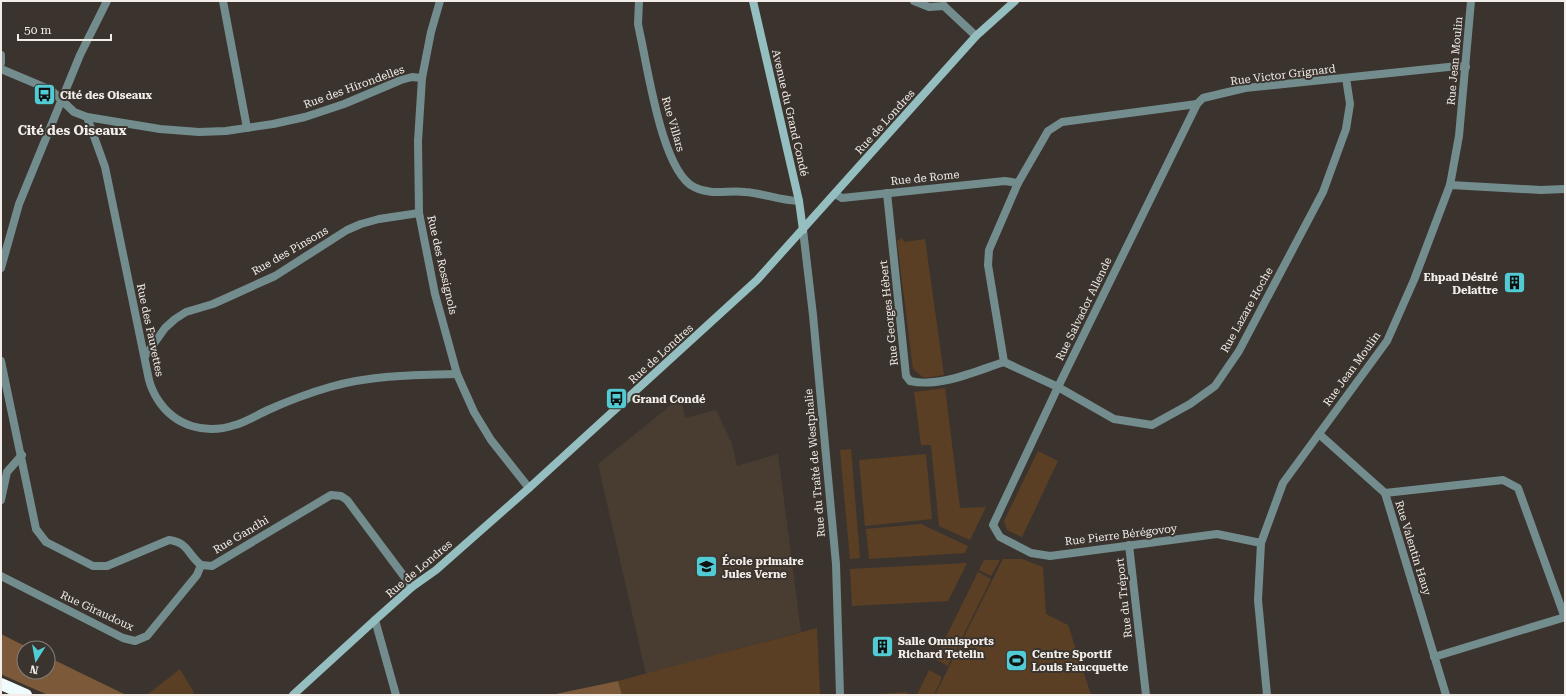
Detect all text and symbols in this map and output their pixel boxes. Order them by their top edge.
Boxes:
scale bar [18,16,111,42]
street label: Rue Jean Moulin [1445,16,1465,106]
text: 50 m [24,23,51,37]
street label: Avenue du Grand Condé [769,48,811,178]
street label: Rue Victor Grignard [1230,62,1336,88]
street label: Rue des Hirondelles [302,63,406,111]
bus stop icon: Cité des Oiseaux [32,82,58,108]
street label: Rue de Londres [853,87,917,157]
place label: Cité des Oiseaux [60,89,152,102]
street label: Rue Villars [659,95,687,153]
district label: Cité des Oiseaux [18,123,127,138]
street label: Rue de Rome [890,168,960,188]
street label: Rue des Rossignols [424,214,460,316]
street label: Rue des Pinsons [249,224,331,278]
street label: Rue Salvador Allende [1053,255,1115,363]
street label: Rue Georges Hébert [877,260,901,366]
street label: Rue Lazare Hoche [1218,265,1276,355]
building icon: Ehpad Désiré Delattre [1501,270,1527,296]
place label: Ehpad Désiré Delattre [1424,271,1499,297]
street label: Rue des Fauvettes [134,282,166,378]
street label: Rue de Londres [626,322,696,386]
street label: Rue Jean Moulin [1321,329,1383,409]
bus stop icon: Grand Condé [604,386,630,412]
street label: Rue du Traîté de Westphalie [802,388,828,538]
place label: Grand Condé [632,393,706,406]
street label: Rue Valentin Hauy [1392,499,1434,597]
street label: Rue Gandhi [211,513,272,557]
street label: Rue Pierre Bérégovoy [1064,522,1178,548]
street label: Rue de Londres [383,538,455,600]
school or university icon: École primaire Jules Verne [694,554,720,580]
place label: École primaire Jules Verne [722,554,804,581]
street label: Rue du Tréport [1113,557,1135,639]
street label: Rue Giraudoux [58,588,136,634]
building icon: Salle Omnisports Richard Tetelin [870,634,896,660]
place label: Salle Omnisports Richard Tetelin [898,635,994,661]
north arrow [16,640,56,680]
sports icon: Centre Sportif Louis Faucquette [1003,647,1029,673]
place label: Centre Sportif Louis Faucquette [1032,648,1129,674]
text: N [28,662,40,677]

